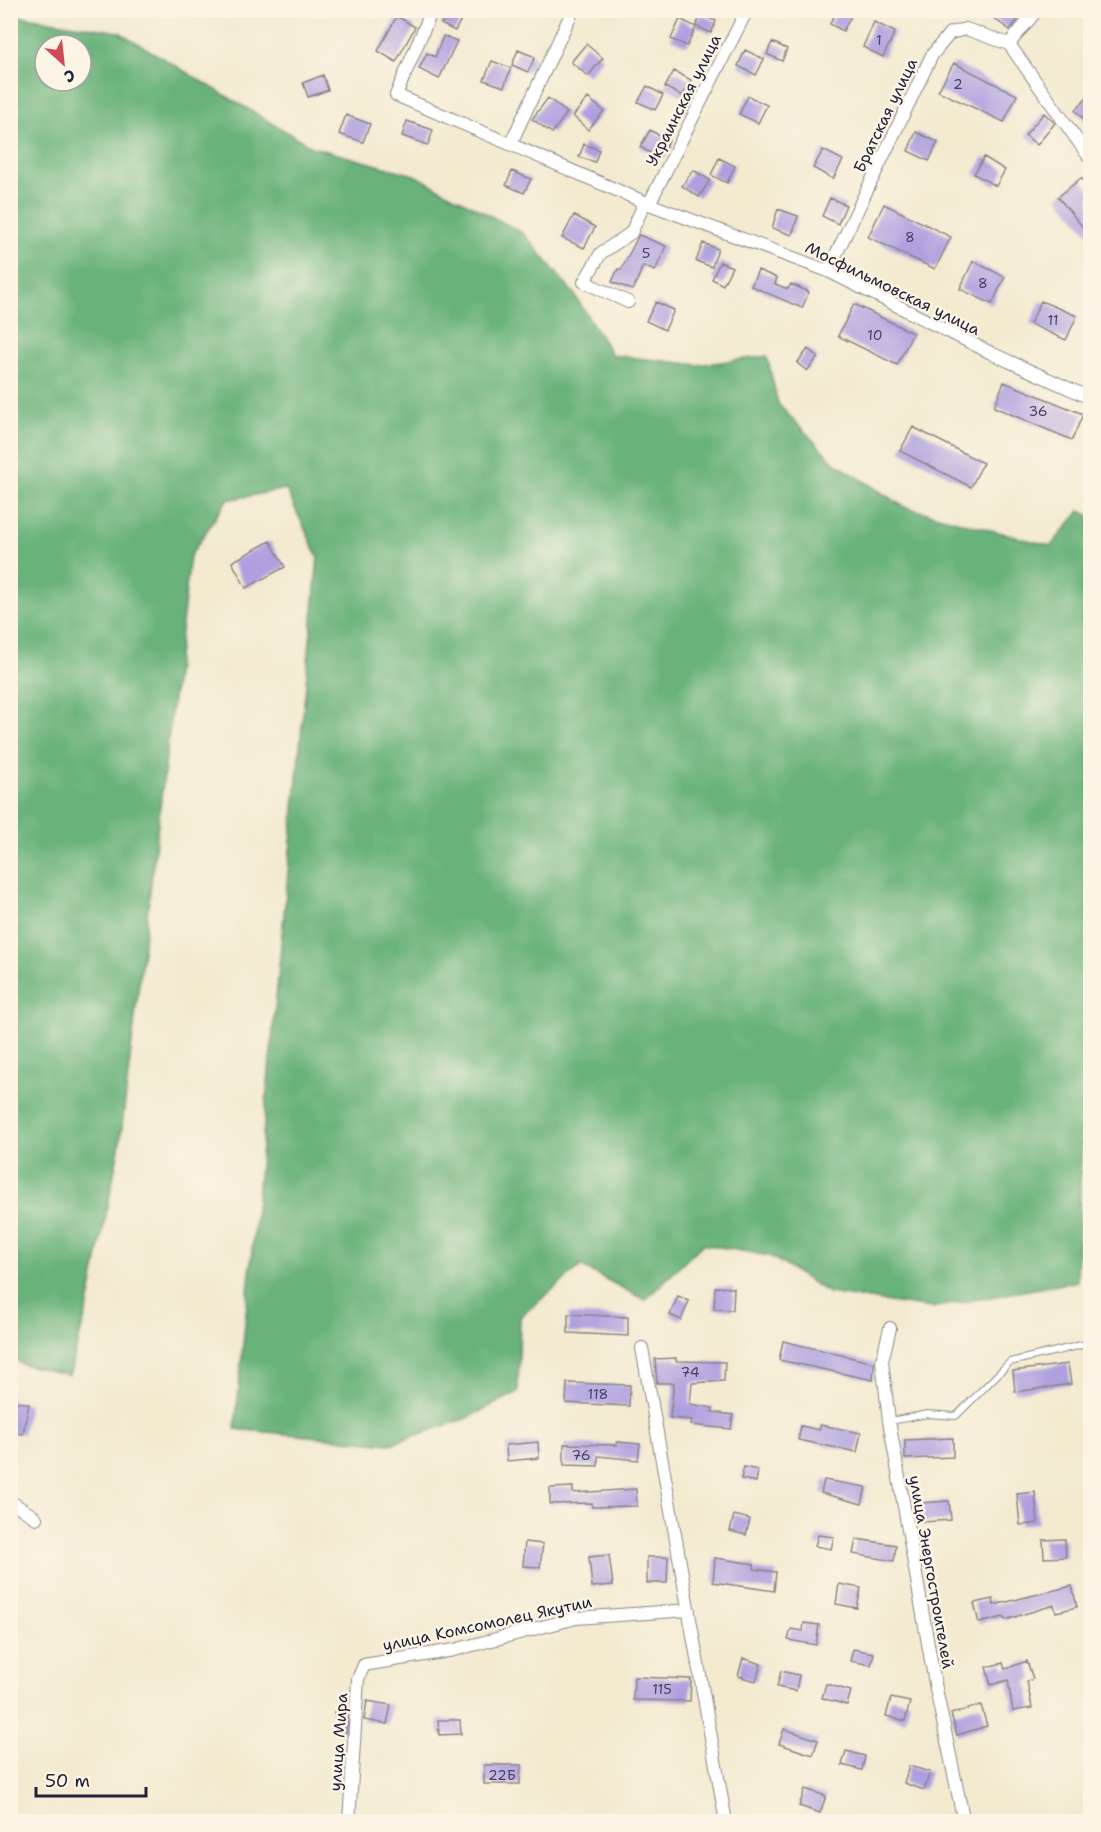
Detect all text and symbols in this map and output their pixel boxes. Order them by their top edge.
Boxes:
street label: Украинская улица [641,31,726,170]
house number: 1 [876,31,882,49]
north arrow [33,33,93,93]
street label: Братская улица [849,55,922,176]
text: С [60,64,79,88]
house number: 2 [953,75,963,93]
house number: 8 [905,228,915,246]
street label: Мосфильмовская улица [802,237,984,340]
house number: 5 [642,244,650,262]
house number: 8 [978,274,988,292]
house number: 11 [1047,311,1059,329]
house number: 10 [867,326,883,344]
house number: 36 [1028,402,1048,420]
house number: 74 [681,1363,700,1381]
house number: 118 [588,1385,608,1403]
house number: 76 [571,1446,591,1464]
street label: улица Энергостроителей [904,1474,959,1670]
street label: улица Комсомолец Якутии [381,1591,594,1656]
house number: 115 [652,1680,672,1698]
street label: улица Мира [325,1692,352,1792]
scale bar [36,1760,146,1798]
house number: 22Б [488,1766,516,1784]
text: 50 m [45,1769,90,1793]

